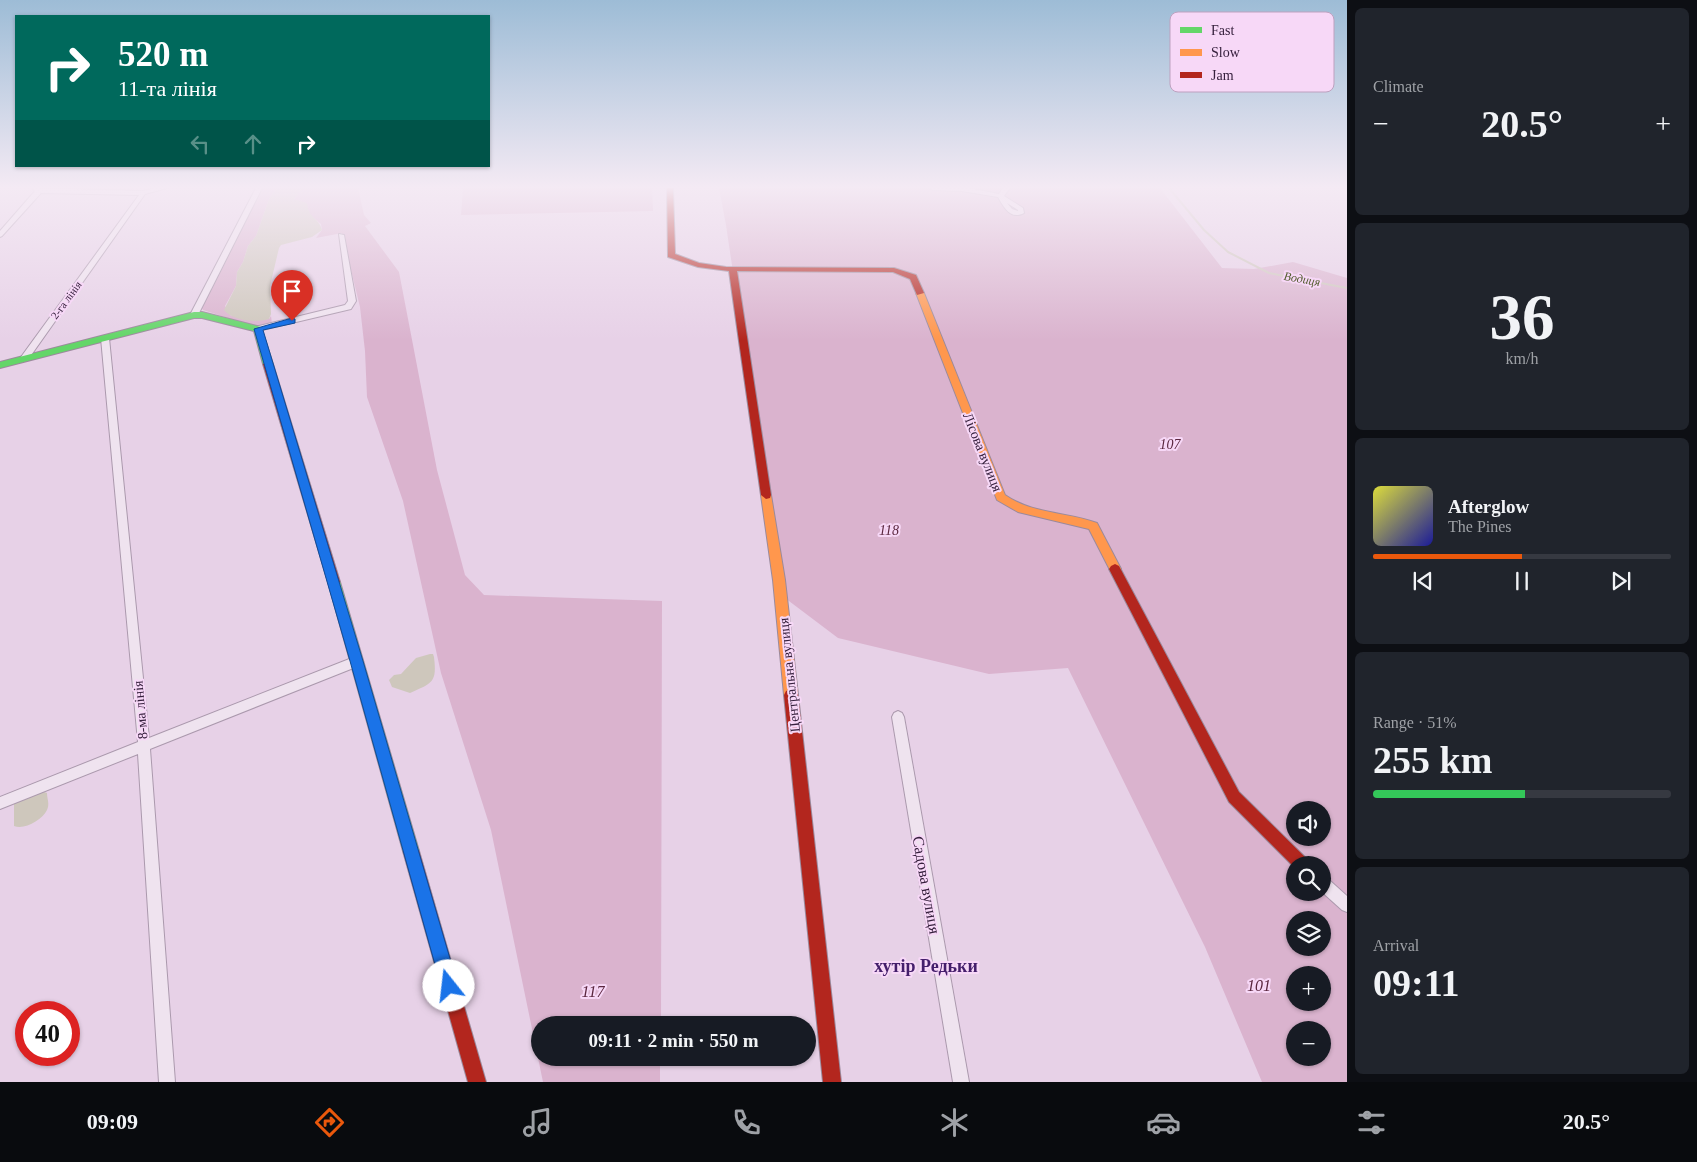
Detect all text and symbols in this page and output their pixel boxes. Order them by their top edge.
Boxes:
legend [1170,12,1334,92]
text: Fast [1211,23,1234,38]
icon: right [35,35,100,100]
text: 520 m [118,35,208,74]
text: Slow [1211,45,1241,60]
text: Jam [1211,68,1234,83]
text: 11-та лінія [118,76,217,101]
text: Climate [1373,78,1424,95]
text: 20.5° [1481,103,1563,145]
text: − [1373,108,1389,139]
text: + [1655,108,1671,139]
icon: left [186,130,214,158]
icon: ahead [239,130,267,158]
icon: right [292,130,320,158]
water label: Водиця [1283,269,1322,289]
pin [271,270,313,321]
icon: arrive [278,277,306,305]
street label: 2-га лінія [48,279,84,321]
text: 36 [1490,281,1555,353]
text: km/h [1506,350,1538,367]
street label: Лісова вулиця [960,411,1005,494]
park label: 107 [1160,437,1182,452]
text: Afterglow [1448,496,1529,517]
text: The Pines [1448,518,1512,535]
park label: 118 [879,523,899,538]
icon: previous [1409,567,1437,595]
icon: pause [1508,567,1536,595]
icon: next [1607,567,1635,595]
street label: Центральна вулиця [776,616,803,733]
street label: 8-ма лінія [130,679,151,740]
text: Range · 51% [1373,714,1457,731]
text: 255 km [1373,739,1492,781]
map controls [1286,801,1331,1066]
button: sound [1286,801,1331,846]
street label: Садова вулиця [909,835,944,936]
button: search [1286,856,1331,901]
button: layers [1286,911,1331,956]
text: Arrival [1373,937,1419,954]
district label: хутір Редьки [874,956,978,976]
position arrow [422,959,474,1011]
text: 09:11 [1373,962,1460,1004]
button: + [1286,966,1331,1011]
park label: 101 [1247,977,1271,994]
park label: 117 [582,983,605,1000]
speed limit sign: 40 [15,1001,80,1066]
button: − [1286,1021,1331,1066]
text: 09:11 · 2 min · 550 m [589,1030,758,1051]
icon: directions [312,1105,347,1140]
icon: music [520,1105,555,1140]
icon: phone [729,1105,764,1140]
icon: climate [937,1105,972,1140]
icon: car [1146,1105,1181,1140]
icon: filters [1354,1105,1389,1140]
text: 09:09 [87,1109,138,1134]
text: 20.5° [1563,1109,1610,1134]

